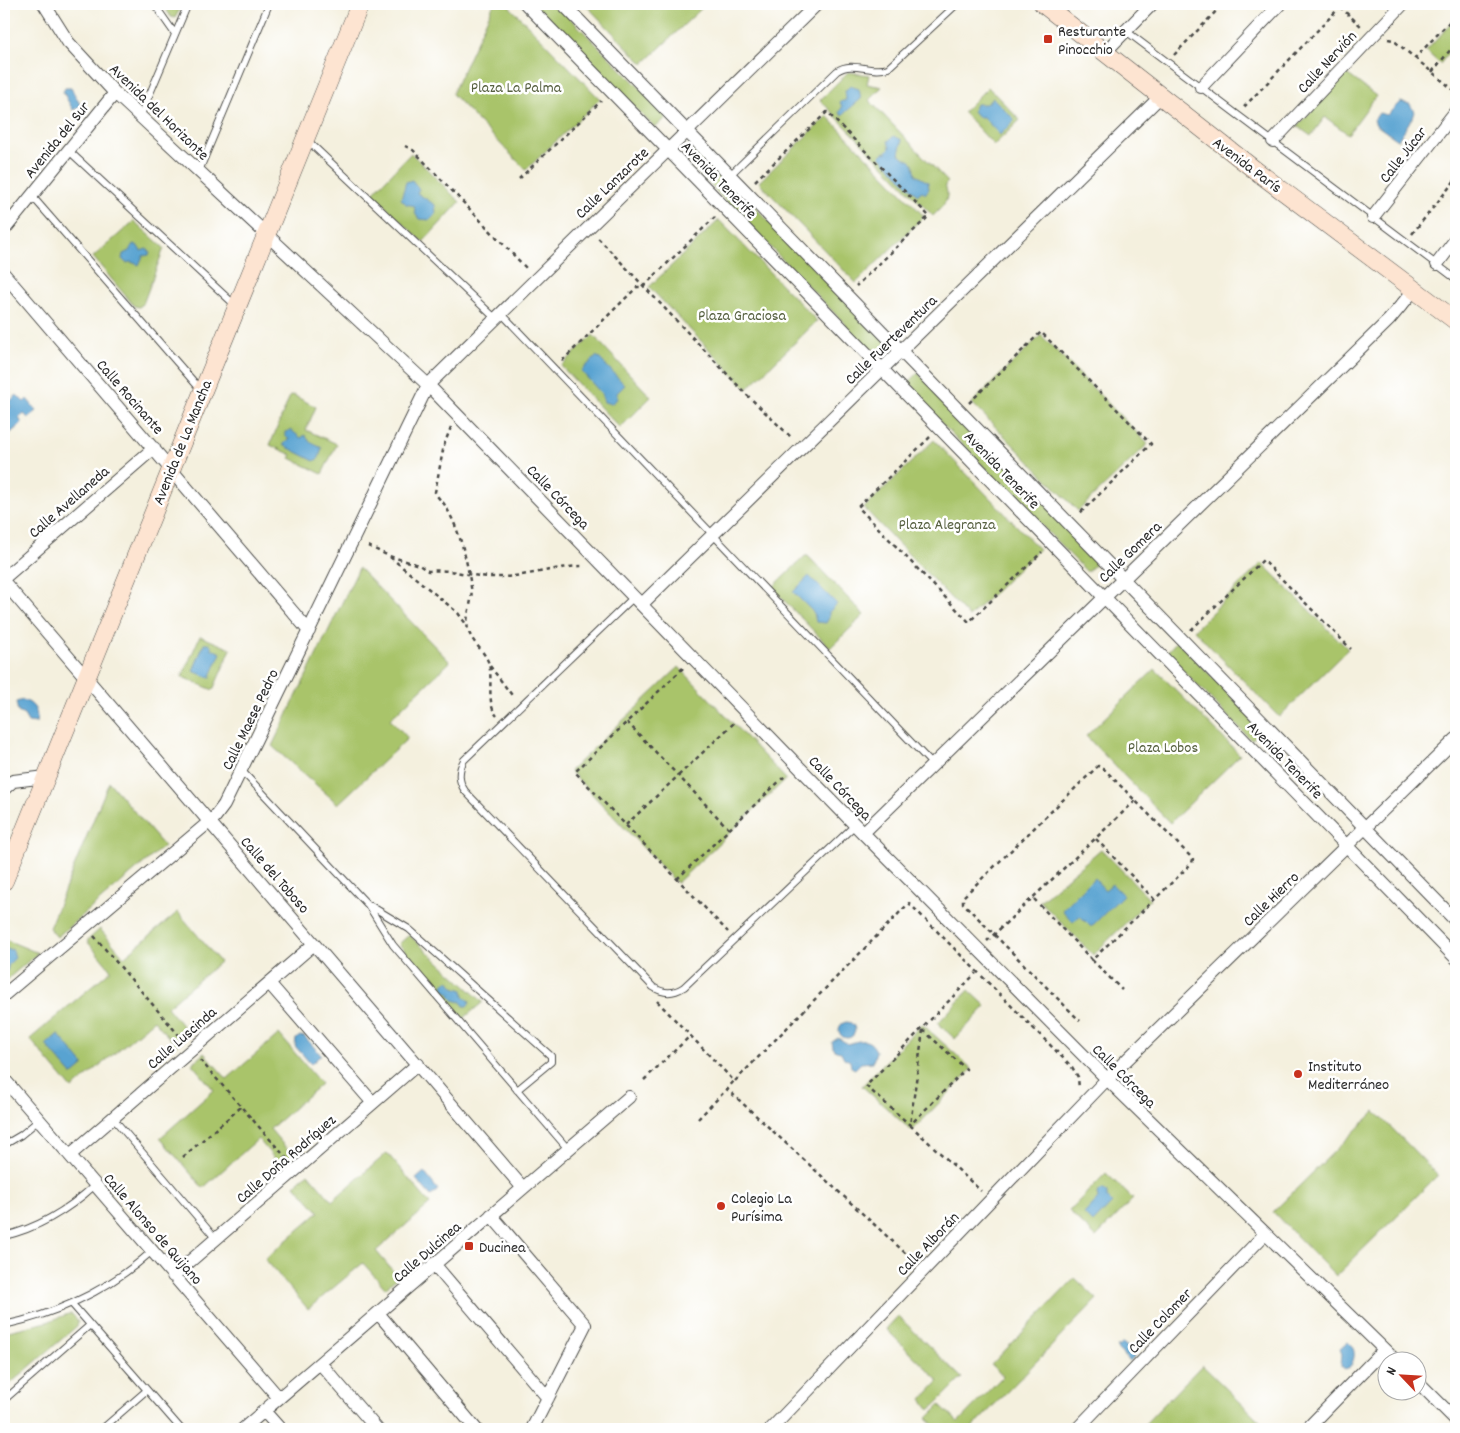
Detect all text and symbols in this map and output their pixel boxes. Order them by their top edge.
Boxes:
place label: Resturante Pinocchio [1058,21,1126,62]
street label: Calle Nervión [1293,26,1363,99]
marker: Resturante Pinocchio [1042,33,1054,45]
street label: Avenida del Horizonte [103,59,213,167]
park label: Plaza La Palma [471,77,562,100]
street label: Avenida del Sur [20,97,96,184]
street label: Calle Júcar [1374,122,1433,189]
street label: Avenida París [1207,132,1286,200]
street label: Avenida Tenerife [675,136,762,225]
street label: Calle Lanzarote [571,143,655,225]
street label: Calle Fuerteventura [840,290,944,391]
park label: Plaza Graciosa [698,305,787,328]
street label: Calle Rocinante [90,355,168,440]
street label: Avenida de La Mancha [148,377,219,509]
street label: Avenida Tenerife [958,426,1045,515]
street label: Calle Córcega [520,460,595,536]
street label: Calle Avellaneda [24,461,116,545]
park label: Plaza Alegranza [899,514,996,537]
street label: Calle Gomera [1094,516,1168,589]
street label: Calle Maese Pedro [217,666,286,775]
street label: Avenida Tenerife [1241,716,1328,805]
park label: Plaza Lobos [1128,737,1198,760]
street label: Calle Córcega [802,751,877,827]
street label: Calle del Toboso [234,832,314,919]
street label: Calle Hierro [1238,867,1305,933]
street label: Calle Luscinda [143,1002,223,1076]
street label: Calle Córcega [1086,1039,1161,1114]
place label: Instituto Mediterráneo [1308,1056,1389,1097]
marker: Instituto Mediterráneo [1292,1068,1304,1080]
street label: Calle Doña Rodríguez [232,1110,342,1210]
street label: Calle Alonso de Quijano [97,1169,207,1291]
place label: Colegio La Purísima [731,1188,792,1229]
marker: Colegio La Purísima [715,1200,727,1212]
street label: Calle Alborán [892,1207,965,1282]
street label: Calle Dulcinea [388,1216,467,1289]
place label: Ducinea [479,1237,526,1260]
marker: Ducinea [463,1240,475,1252]
street label: Calle Colomer [1123,1284,1198,1360]
north arrow [1378,1350,1428,1400]
text: N [1382,1364,1403,1379]

